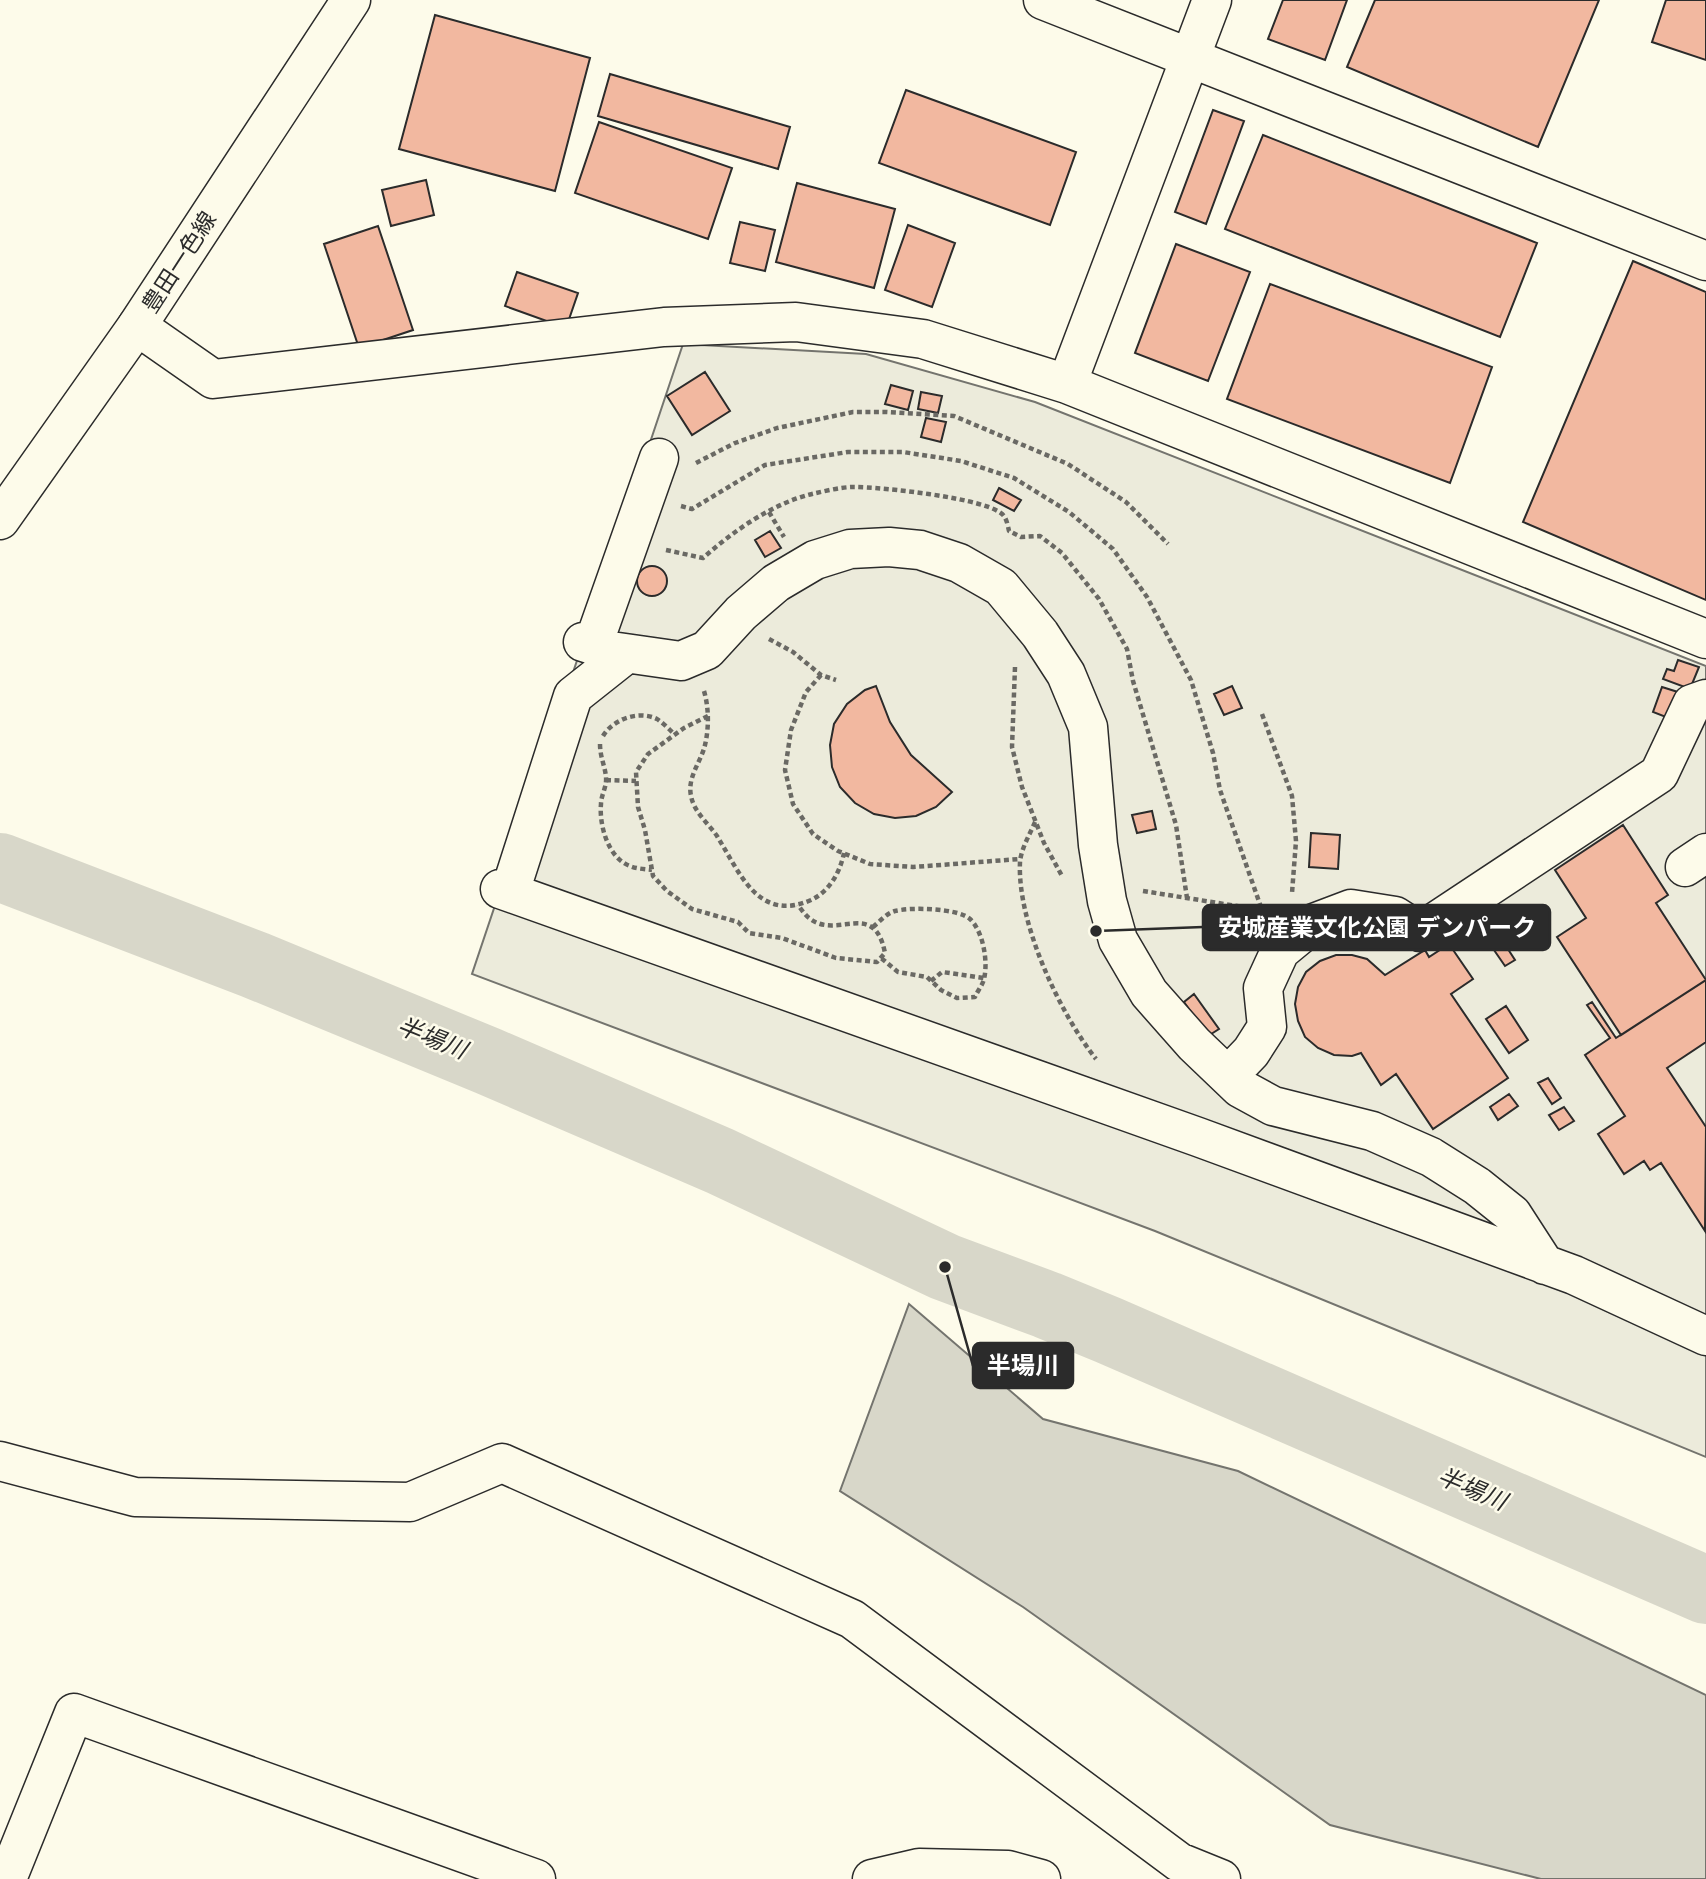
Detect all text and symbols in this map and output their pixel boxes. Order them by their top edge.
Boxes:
street label: 豊田一色線 [134,205,223,318]
callout: 安城産業文化公園 デンパーク [1203,905,1550,950]
text: 安城産業文化公園 デンパーク [1218,911,1536,943]
water label: 半場川 [393,1009,475,1067]
callout: 半場川 [973,1343,1073,1388]
text: 半場川 [987,1349,1059,1381]
water label: 半場川 [1433,1459,1515,1518]

